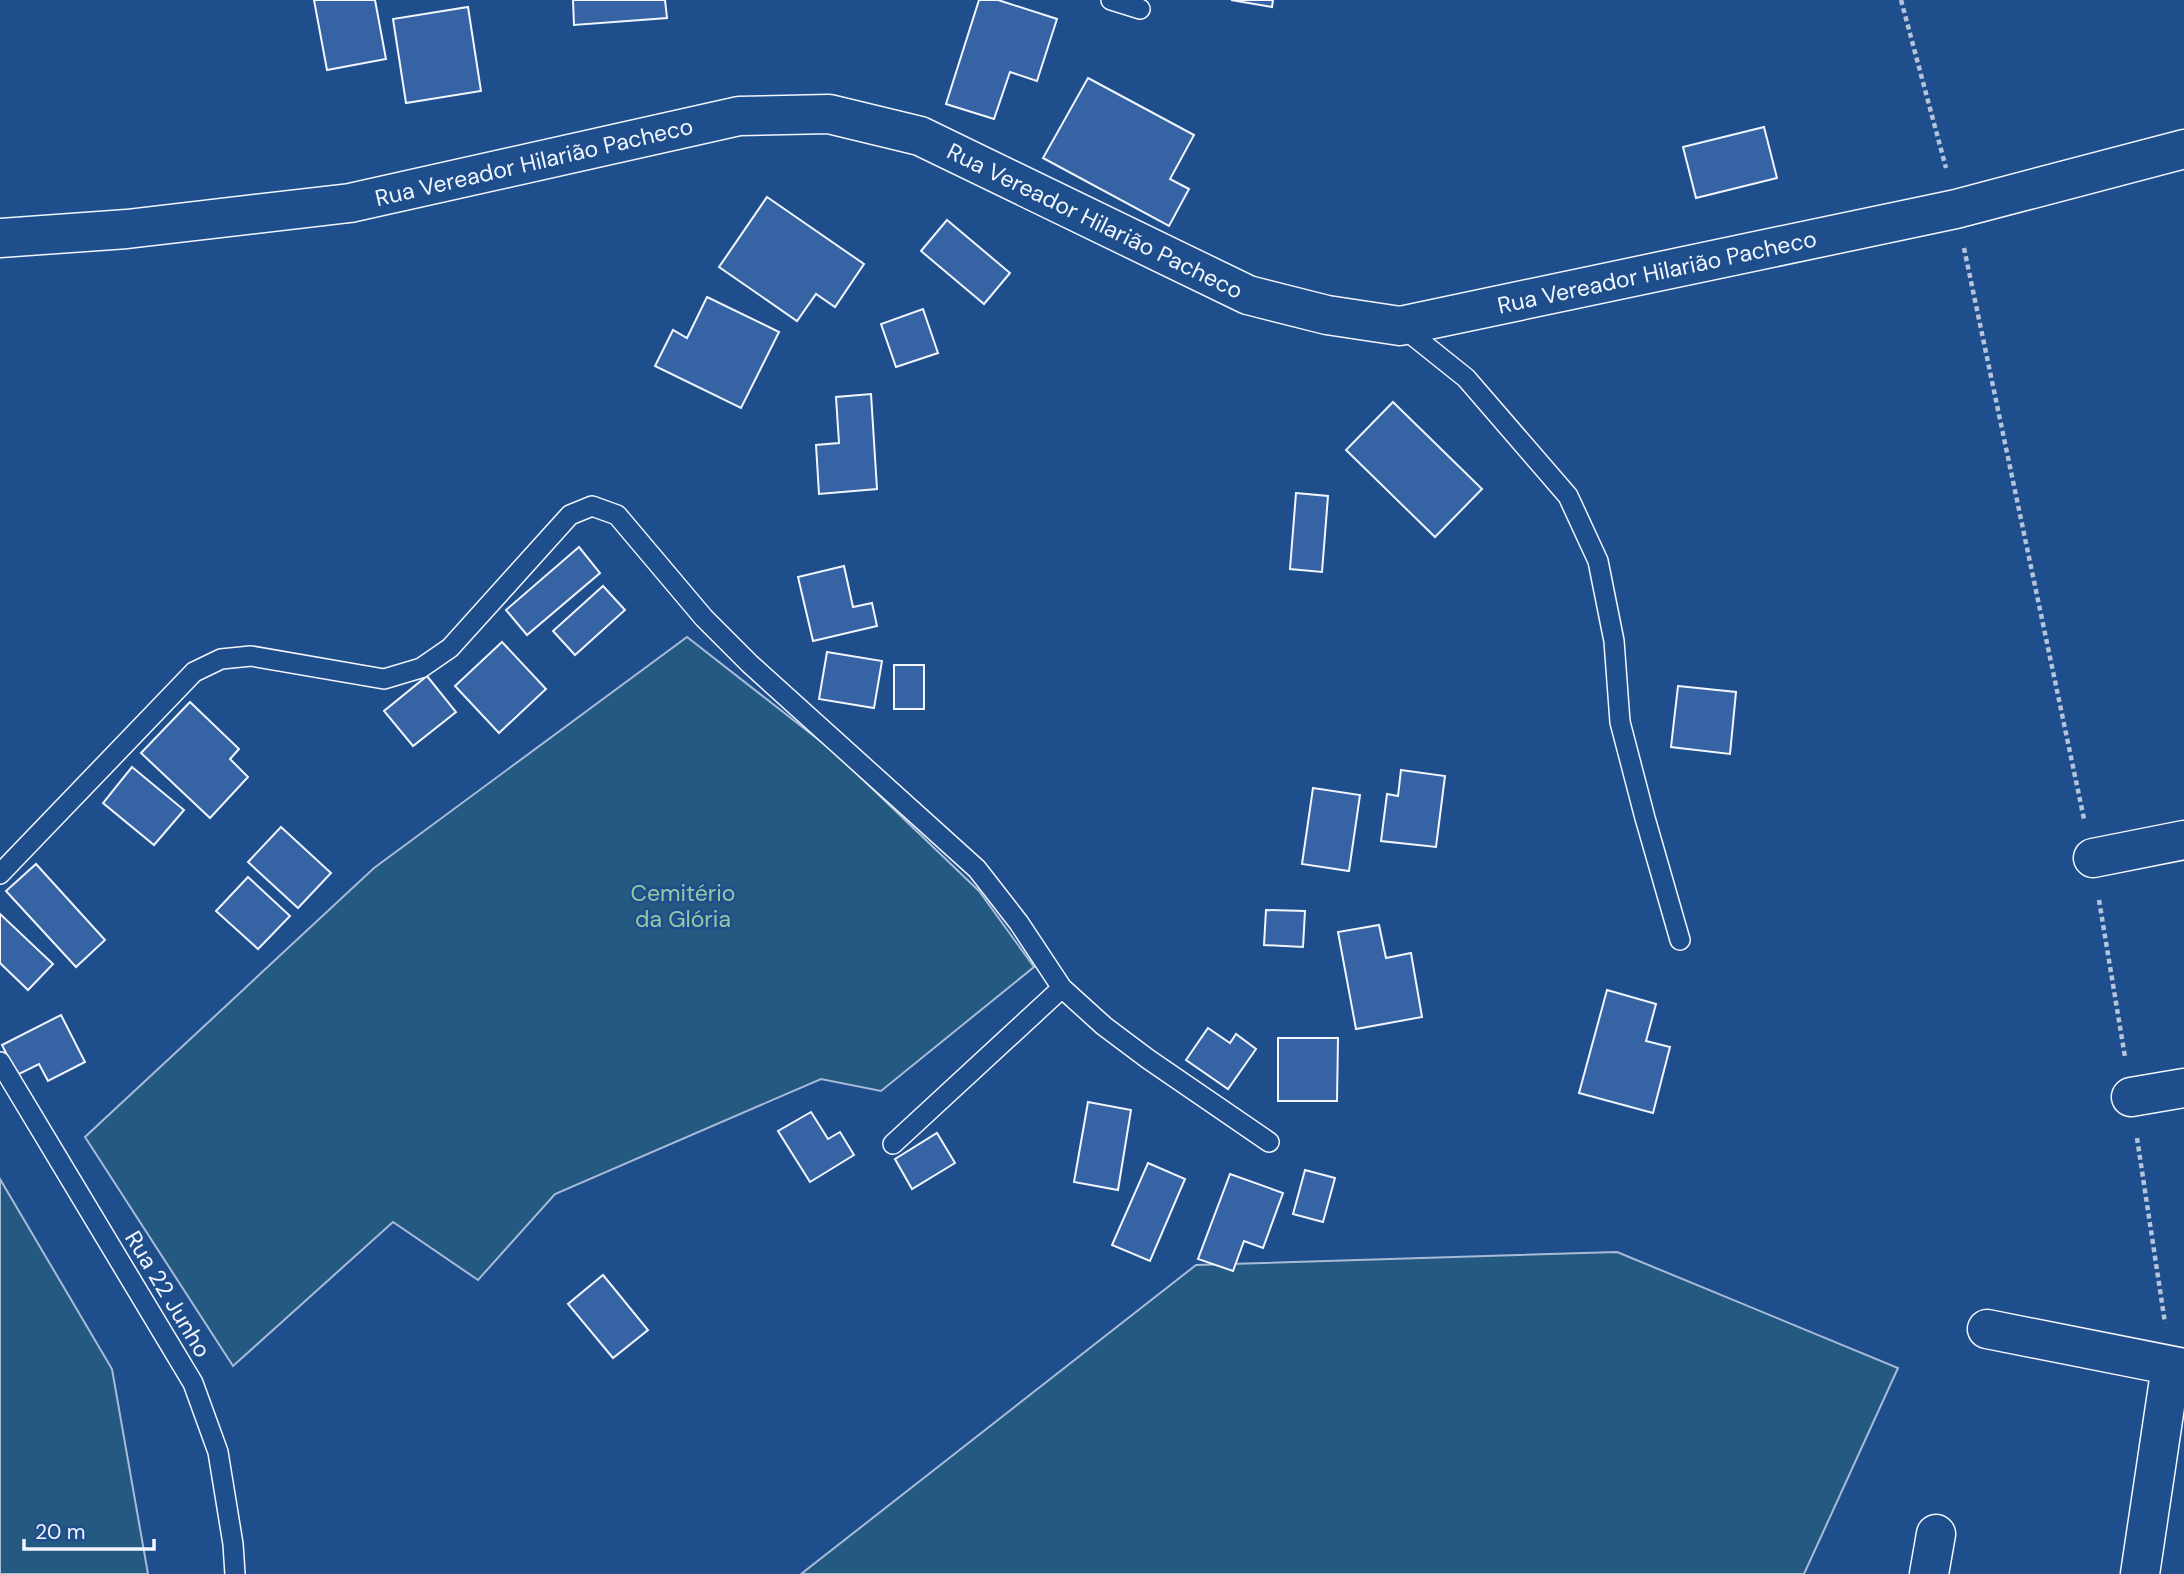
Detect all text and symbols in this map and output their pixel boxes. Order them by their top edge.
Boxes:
street label: Rua Vereador Hilarião Pacheco [372,111,696,213]
street label: Rua Vereador Hilarião Pacheco [942,136,1248,306]
street label: Rua Vereador Hilarião Pacheco [1495,223,1819,321]
park label: Cemitério da Glória [631,878,736,934]
street label: Rua 22 Junho [118,1225,218,1363]
scale bar [24,1508,154,1552]
text: 20 m [35,1518,86,1546]

